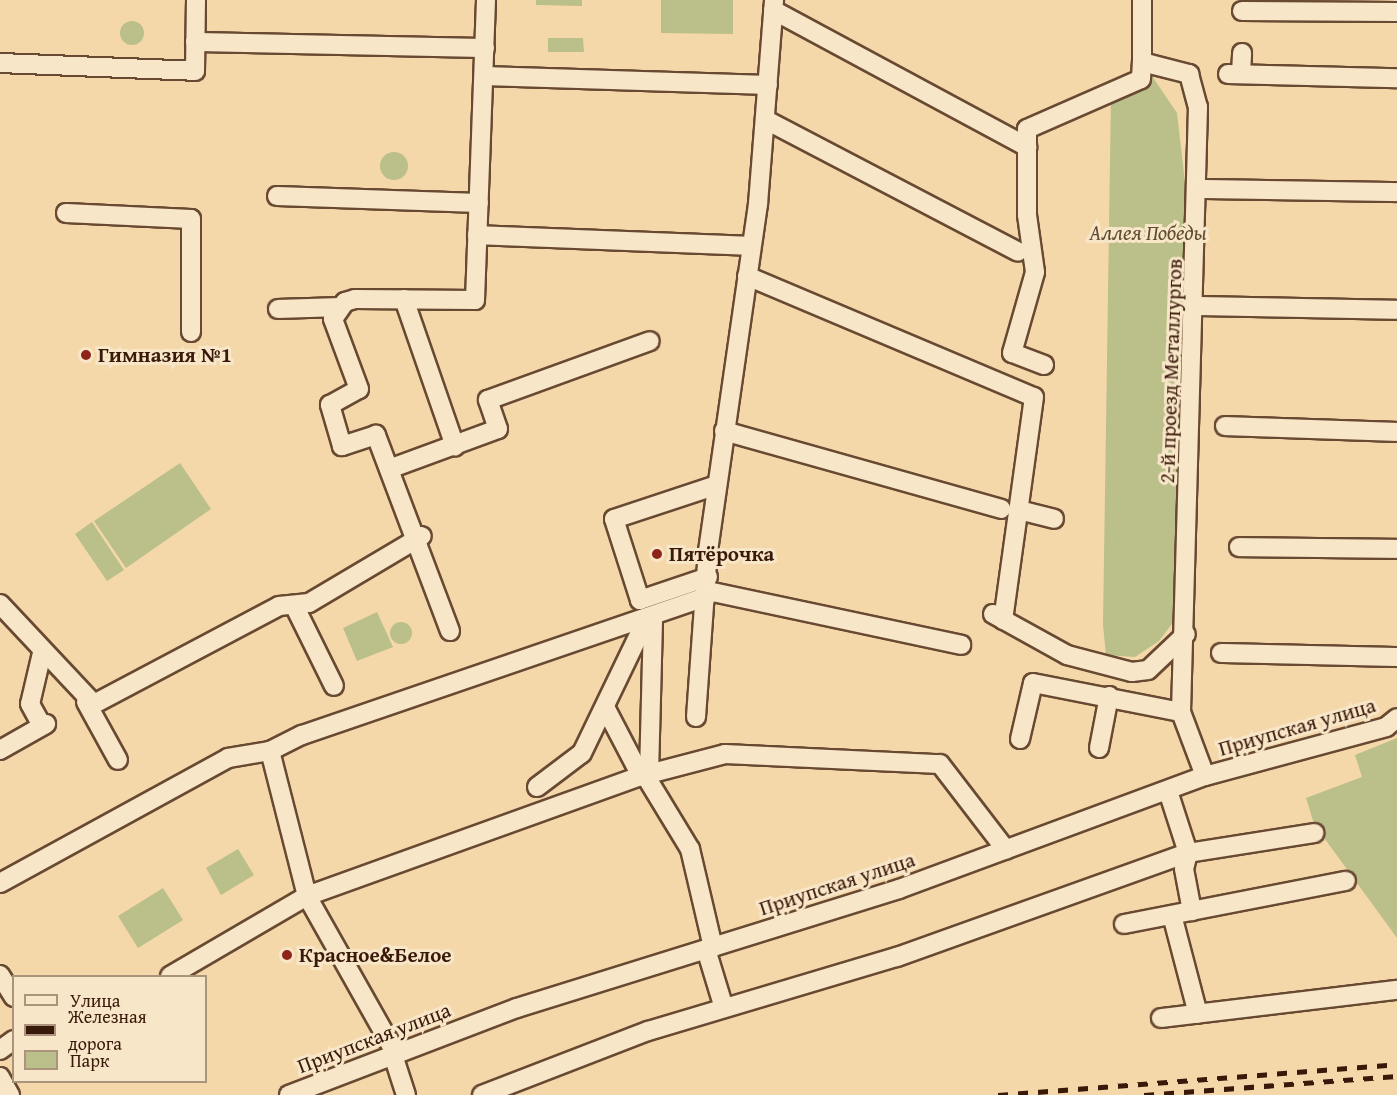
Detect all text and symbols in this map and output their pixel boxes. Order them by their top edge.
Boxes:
park label: Аллея Победы [1089,220,1207,246]
street label: 2-й проезд Металлургов [1154,258,1188,484]
place label: Гимназия №1 [98,342,232,368]
marker: Гимназия №1 [79,348,93,362]
place label: Пятёрочка [669,541,774,567]
marker: Пятёрочка [650,547,664,561]
street label: Приупская улица [1216,693,1378,761]
street label: Приупская улица [756,847,918,921]
place label: Красное&Белое [299,942,452,968]
marker: Красное&Белое [280,948,294,962]
legend [12,975,207,1083]
text: Улица [70,987,120,1014]
street label: Приупская улица [294,997,454,1079]
text: Железная дорога [68,1003,147,1057]
text: Парк [70,1047,109,1074]

